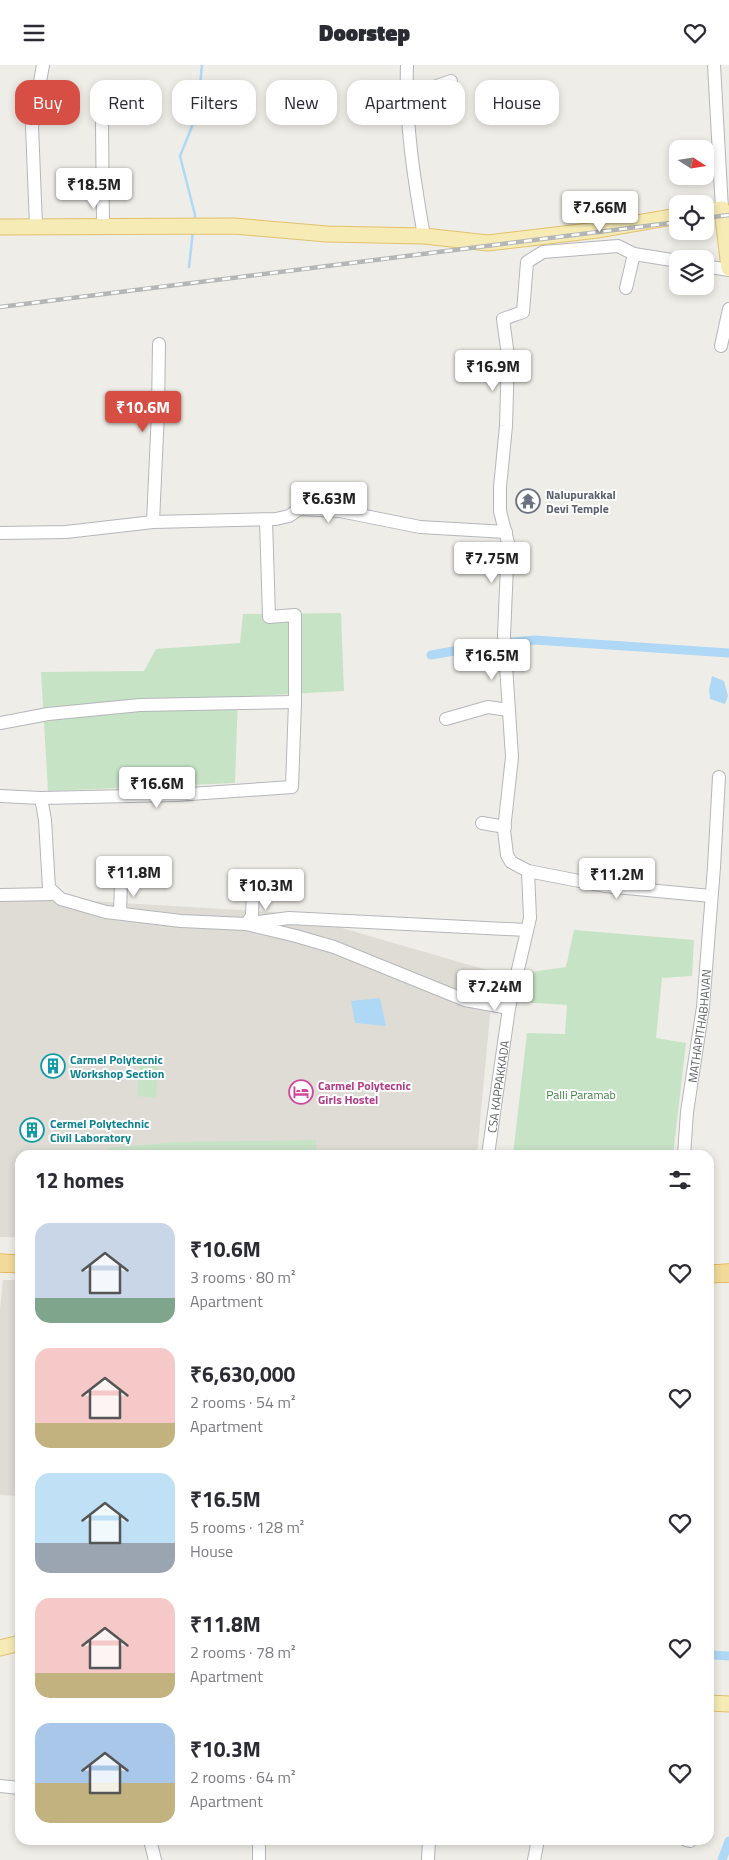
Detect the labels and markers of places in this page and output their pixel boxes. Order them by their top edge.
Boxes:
pin: ₹18.5M [53,167,135,210]
pin: ₹7.66M [559,191,641,233]
pin: ₹16.9M [452,349,534,392]
pin: ₹10.6M [102,391,184,433]
pin: ₹6.63M [288,481,370,524]
place label: Nalupurakkal Devi Temple [546,485,616,518]
temple icon: Nalupurakkal Devi Temple [515,488,541,514]
pin: ₹7.75M [451,541,533,584]
pin: ₹16.5M [451,639,533,681]
pin: ₹16.6M [116,767,198,809]
pin: ₹11.8M [93,855,175,898]
pin: ₹11.2M [576,857,658,900]
pin: ₹10.3M [225,869,307,911]
pin: ₹7.24M [454,969,536,1012]
place label: Carmel Polytecnic Workshop Section [70,1050,164,1083]
building icon: Carmel Polytecnic Workshop Section [40,1053,66,1079]
place label: Carmel Polytecnic Girls Hostel [318,1076,411,1109]
hotel icon: Carmel Polytecnic Girls Hostel [288,1079,314,1105]
place label: Cermel Polytechnic Civil Laboratory [50,1114,149,1147]
building icon: Cermel Polytechnic Civil Laboratory [19,1117,45,1143]

